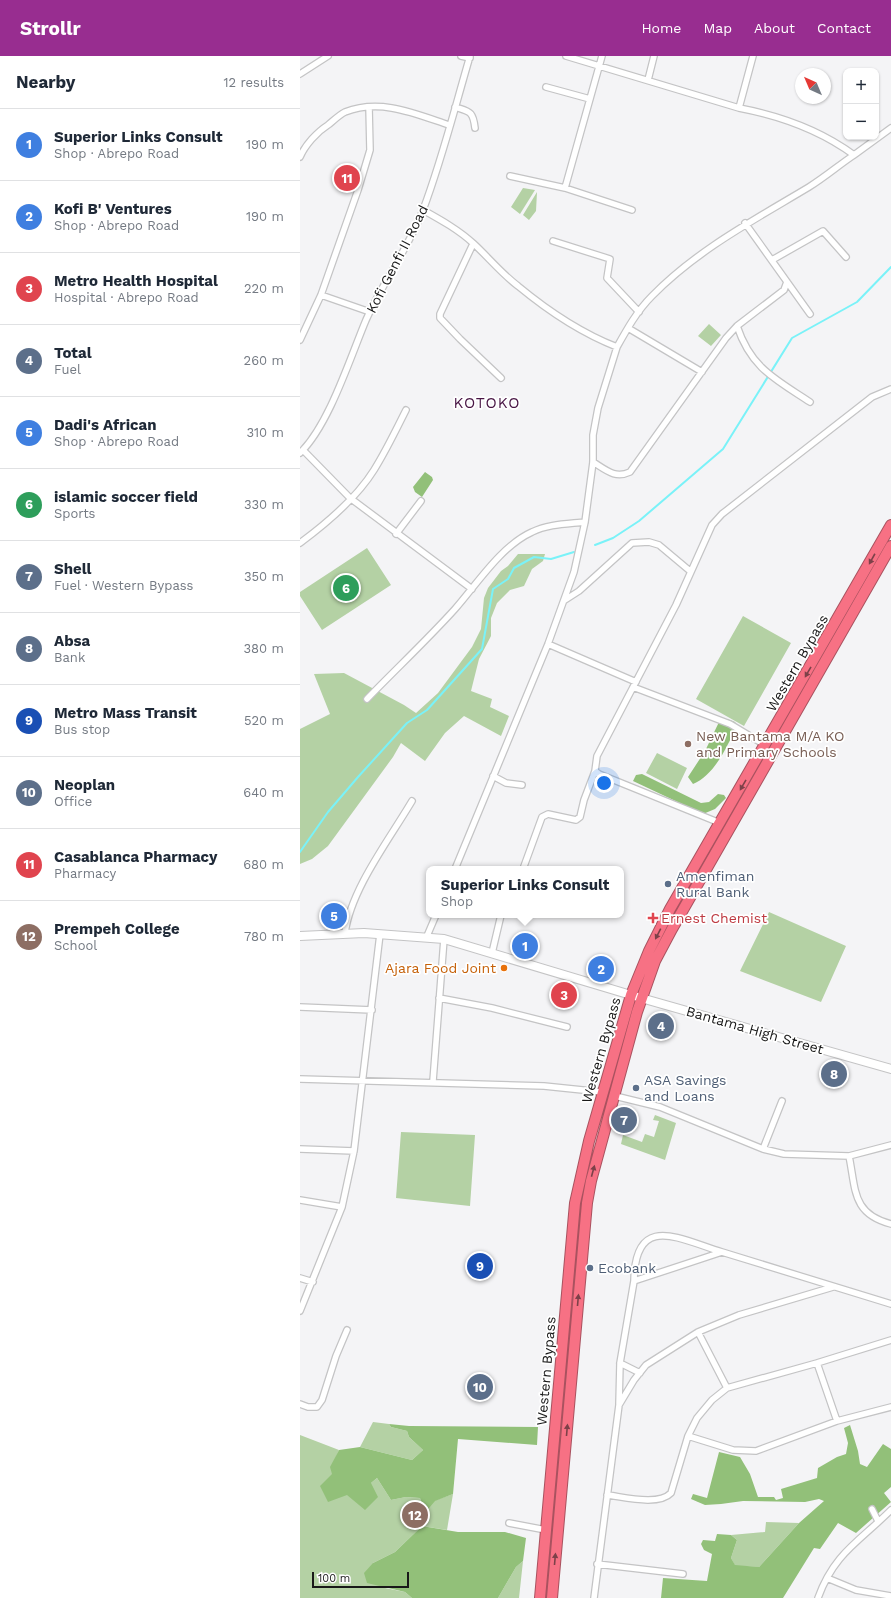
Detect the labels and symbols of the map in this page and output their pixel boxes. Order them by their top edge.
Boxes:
north arrow [795,68,831,104]
pin: 11 [334,163,360,193]
street label: Kofi Genfi II Road [363,202,431,316]
district label: KOTOKO [454,394,520,412]
one-way arrow [869,553,875,565]
pin: 6 [333,573,359,603]
street label: Western Bypass [763,612,831,714]
one-way arrow [804,666,811,678]
place label: New Bantama M/A KO and Primary Schools [696,728,845,760]
marker: New Bantama M/A KO and Primary Schools [683,739,693,749]
your location [594,773,614,793]
one-way arrow [739,779,746,791]
place label: Amenfiman Rural Bank [676,868,754,900]
marker: Amenfiman Rural Bank [663,879,673,889]
pin: 5 [321,901,347,931]
place label: Ernest Chemist [661,910,767,926]
marker: Ernest Chemist [648,913,658,923]
one-way arrow [654,928,661,940]
pin: 1 [512,931,538,961]
pin: 2 [588,954,614,984]
place label: Ajara Food Joint [385,960,496,976]
marker: Ajara Food Joint [499,963,509,973]
pin: 3 [551,980,577,1010]
street label: Western Bypass [578,995,624,1105]
street label: Bantama High Street [684,1003,826,1057]
pin: 4 [648,1011,674,1041]
pin: 8 [821,1059,847,1089]
place label: ASA Savings and Loans [644,1072,726,1104]
marker: ASA Savings and Loans [631,1083,641,1093]
pin: 7 [611,1105,637,1135]
one-way arrow [591,1165,597,1177]
pin: 9 [467,1251,493,1281]
place label: Ecobank [598,1260,656,1276]
marker: Ecobank [585,1263,595,1273]
one-way arrow [574,1294,581,1306]
street label: Western Bypass [533,1316,559,1426]
pin: 10 [467,1372,493,1402]
one-way arrow [563,1424,570,1436]
pin: 12 [402,1500,428,1530]
one-way arrow [552,1553,559,1565]
scale bar [312,1570,409,1589]

